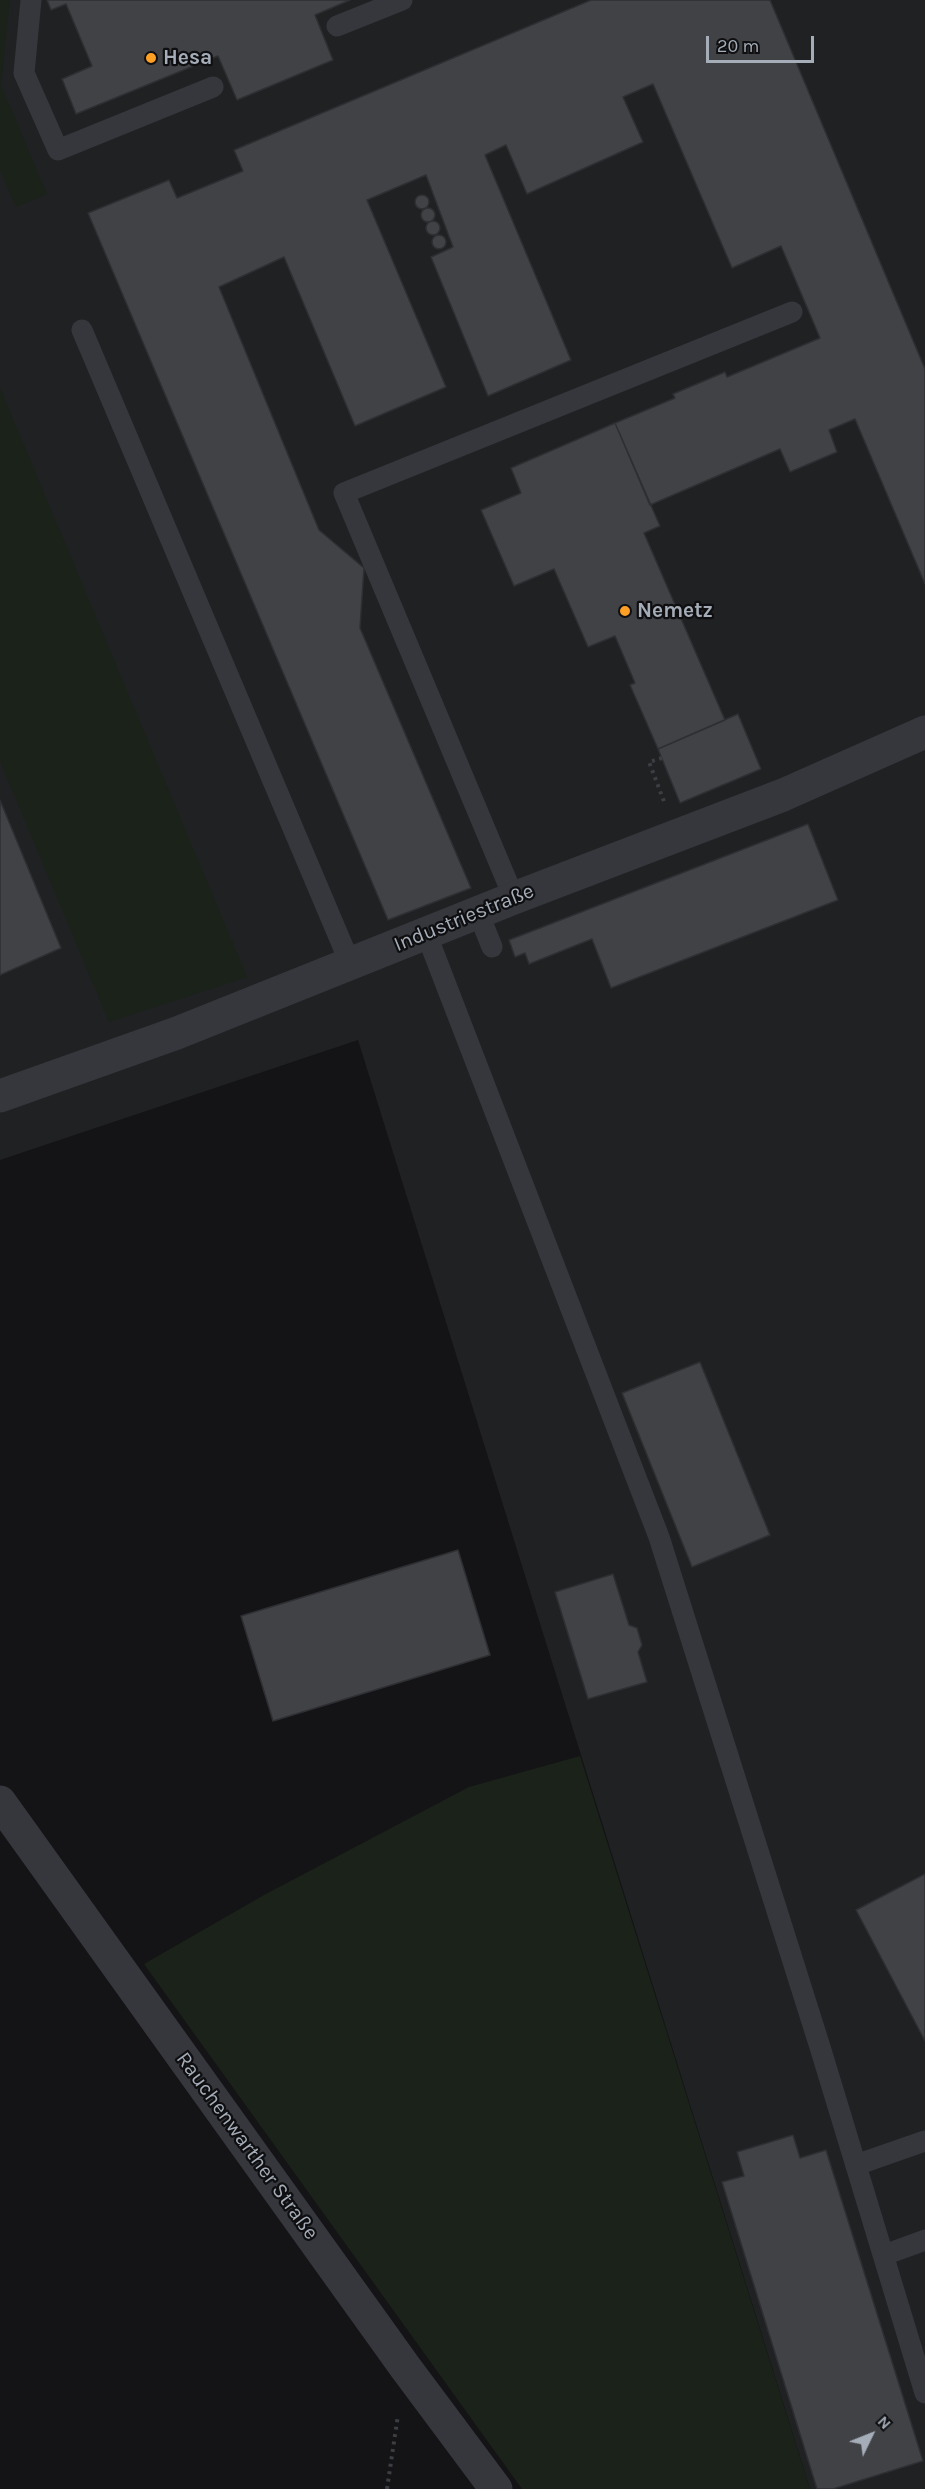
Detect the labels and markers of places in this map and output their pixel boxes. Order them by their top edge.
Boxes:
place label: Hesa [163,45,212,71]
marker: Hesa [144,51,158,65]
place label: Nemetz [637,598,713,624]
marker: Nemetz [618,604,632,618]

